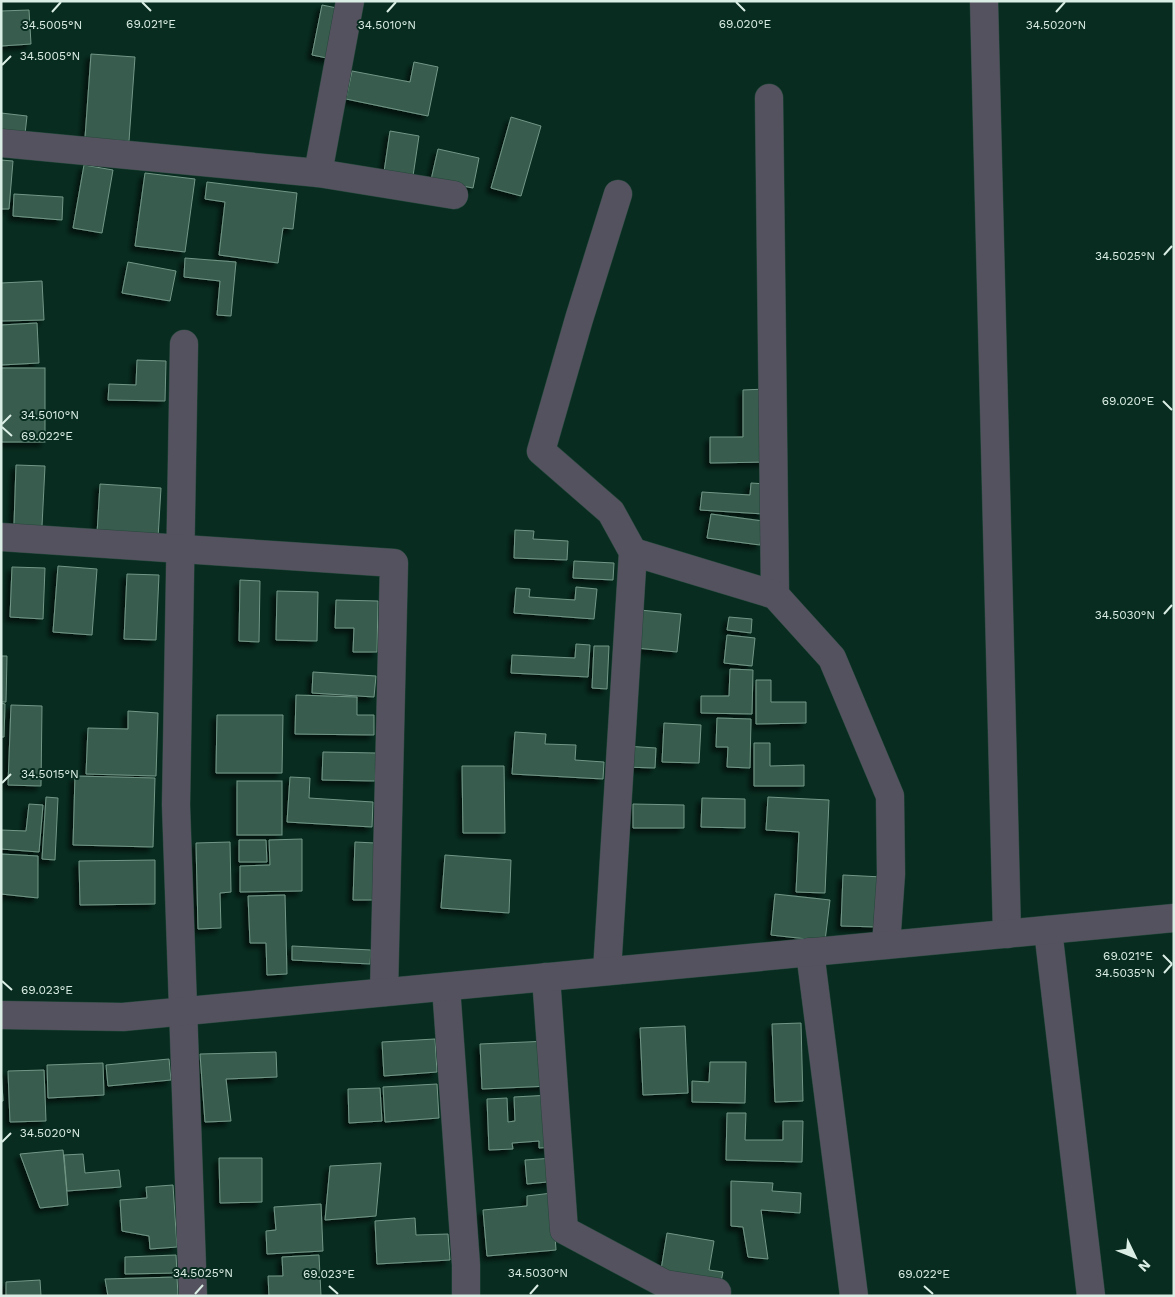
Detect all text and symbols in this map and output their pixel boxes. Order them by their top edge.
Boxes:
text: 69.021°E [126,17,176,31]
text: 69.020°E [719,17,772,31]
text: 34.5005°N [22,18,82,32]
text: 34.5010°N [358,18,416,32]
text: 34.5020°N [1026,18,1086,32]
text: 34.5005°N [20,49,80,63]
text: 34.5025°N [1095,249,1155,263]
text: 69.020°E [1102,394,1155,408]
text: 34.5010°N [21,408,79,422]
text: 69.022°E [21,429,73,443]
text: 34.5030°N [1095,608,1155,622]
text: 34.5015°N [21,767,79,781]
text: 69.021°E [1103,949,1153,963]
text: 34.5035°N [1095,966,1155,980]
text: 69.023°E [21,983,73,997]
text: 34.5020°N [20,1126,80,1140]
north arrow [1110,1232,1160,1282]
text: N [1135,1257,1154,1275]
text: 34.5025°N [173,1266,233,1280]
text: 34.5030°N [508,1266,568,1280]
text: 69.023°E [303,1267,355,1281]
text: 69.022°E [898,1267,950,1281]

